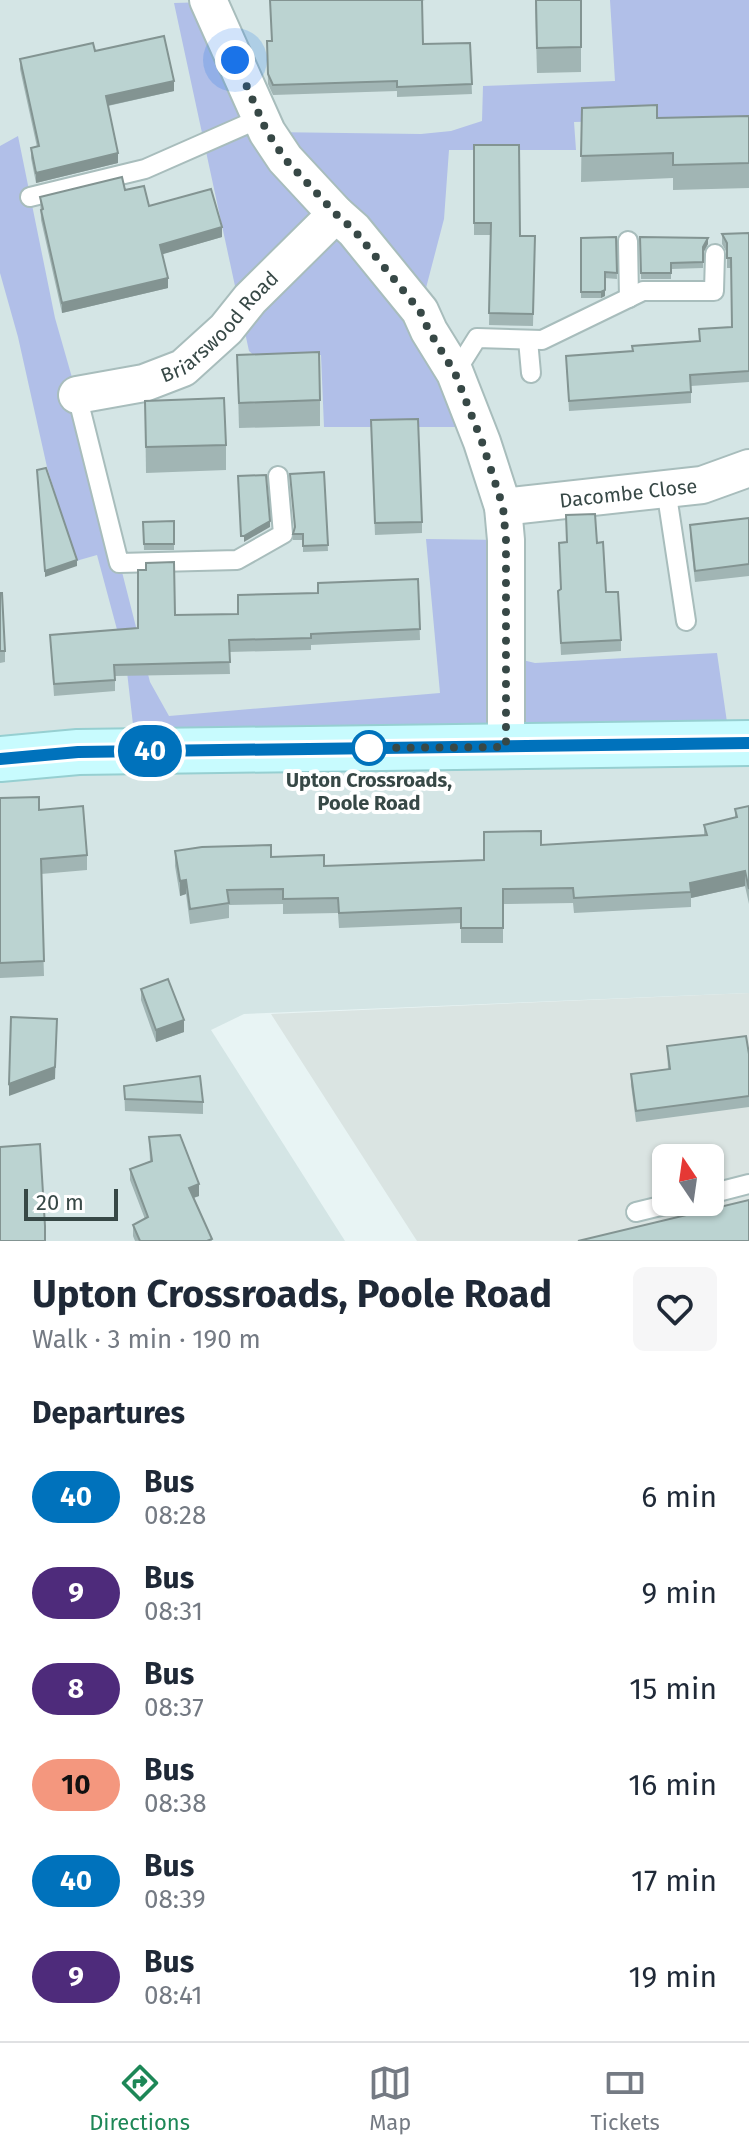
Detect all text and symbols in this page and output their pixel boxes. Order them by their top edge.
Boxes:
your location [215,40,255,80]
street label: Briarswood Road [157,266,283,387]
street label: Dacombe Close [558,474,698,513]
line badge: 40 [114,725,186,777]
marker: Upton Crossroads, Poole Road [352,731,386,765]
text: 40 [134,734,166,767]
place label: Upton Crossroads, Poole Road [286,768,452,815]
north arrow [652,1144,724,1216]
map controls [652,1144,724,1216]
scale bar [24,1185,118,1221]
text: 20 m [36,1189,84,1216]
button: heart [633,1267,717,1351]
text: Upton Crossroads, Poole Road [32,1271,552,1317]
text: Walk · 3 min · 190 m [32,1324,261,1355]
text: Departures [32,1395,185,1431]
text: Bus [144,1464,194,1500]
text: 6 min [641,1479,717,1515]
text: 40 [60,1480,92,1513]
text: 08:28 [144,1500,206,1531]
text: Bus [144,1560,194,1596]
text: 9 min [642,1575,717,1611]
text: 9 [68,1576,84,1609]
text: 08:31 [144,1596,203,1627]
text: Bus [144,1656,194,1692]
text: 15 min [629,1671,717,1707]
text: 8 [68,1672,84,1705]
text: 08:37 [144,1692,204,1723]
text: Bus [144,1752,194,1788]
text: 16 min [628,1767,717,1803]
text: 10 [61,1768,91,1801]
text: 08:38 [144,1788,207,1819]
text: Bus [144,1848,194,1884]
text: 17 min [631,1863,717,1899]
text: 40 [60,1864,92,1897]
text: 08:39 [144,1884,206,1915]
text: Bus [144,1944,194,1980]
text: 19 min [629,1959,717,1995]
text: 9 [68,1960,84,1993]
text: 08:41 [144,1980,203,2011]
tab: Directions [89,2061,190,2136]
tab: Map [368,2061,412,2136]
tab: Tickets [591,2061,660,2136]

